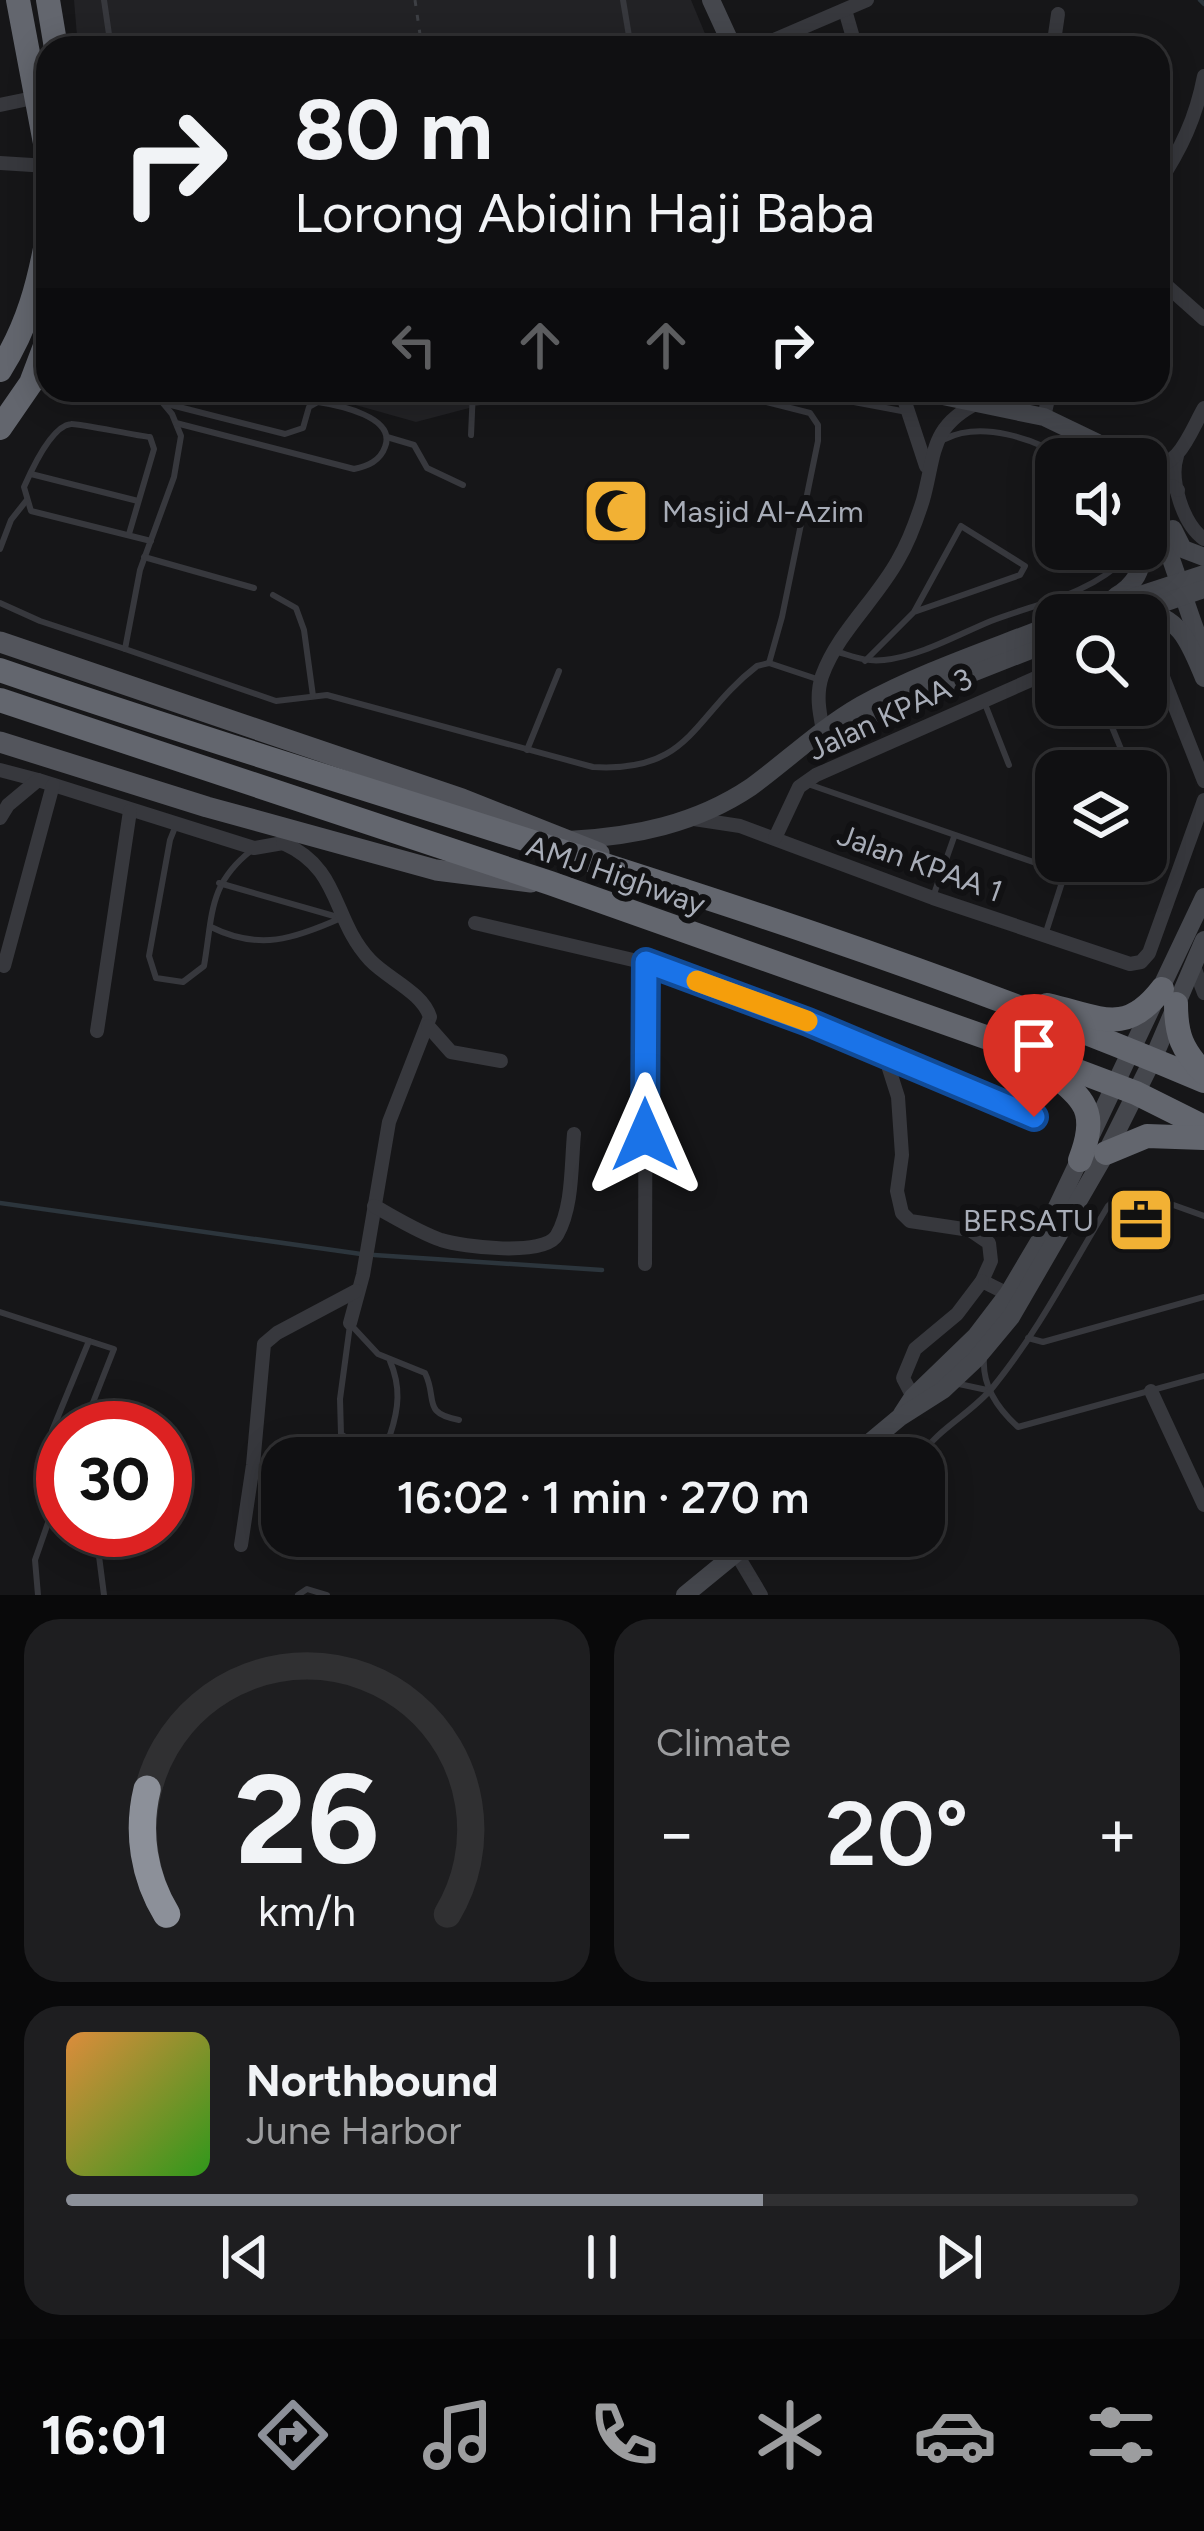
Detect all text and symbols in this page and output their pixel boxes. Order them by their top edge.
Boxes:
text: 80 m [294,79,493,180]
icon: right [96,84,252,240]
text: Lorong Abidin Haji Baba [294,181,875,246]
icon: left [381,312,447,378]
icon: ahead [507,312,573,378]
icon: ahead [633,312,699,378]
icon: right [759,312,825,378]
map controls [1035,438,1167,882]
button: sound [1035,438,1167,570]
mosque icon: Masjid Al-Azim [581,476,651,546]
place label: Masjid Al-Azim [662,493,864,530]
button: search [1035,594,1167,726]
street label: Jalan KPAA 3 [802,660,978,768]
button: layers [1035,750,1167,882]
street label: Jalan KPAA 1 [832,816,1008,910]
street label: AMJ Highway [522,827,710,923]
pin [983,994,1085,1117]
icon: arrive [1001,1012,1067,1078]
position arrow [582,1072,708,1198]
office icon: BERSATU [1106,1185,1176,1255]
place label: BERSATU [963,1202,1094,1239]
speed limit sign: 30 [36,1401,192,1557]
text: 16:02 · 1 min · 270 m [396,1470,810,1524]
text: Climate [656,1719,791,1766]
text: 26 [235,1744,379,1894]
text: 20° [825,1779,969,1888]
text: − [656,1793,697,1873]
text: + [1097,1793,1138,1873]
text: km/h [258,1884,356,1936]
text: Northbound [246,2053,499,2107]
text: June Harbor [246,2107,462,2154]
icon: previous [212,2224,278,2290]
icon: pause [569,2224,635,2290]
icon: next [926,2224,992,2290]
icon: directions [251,2393,335,2477]
icon: music [416,2393,500,2477]
icon: phone [582,2393,666,2477]
icon: climate [748,2393,832,2477]
icon: car [913,2393,997,2477]
icon: filters [1079,2393,1163,2477]
text: 16:01 [41,2403,169,2468]

